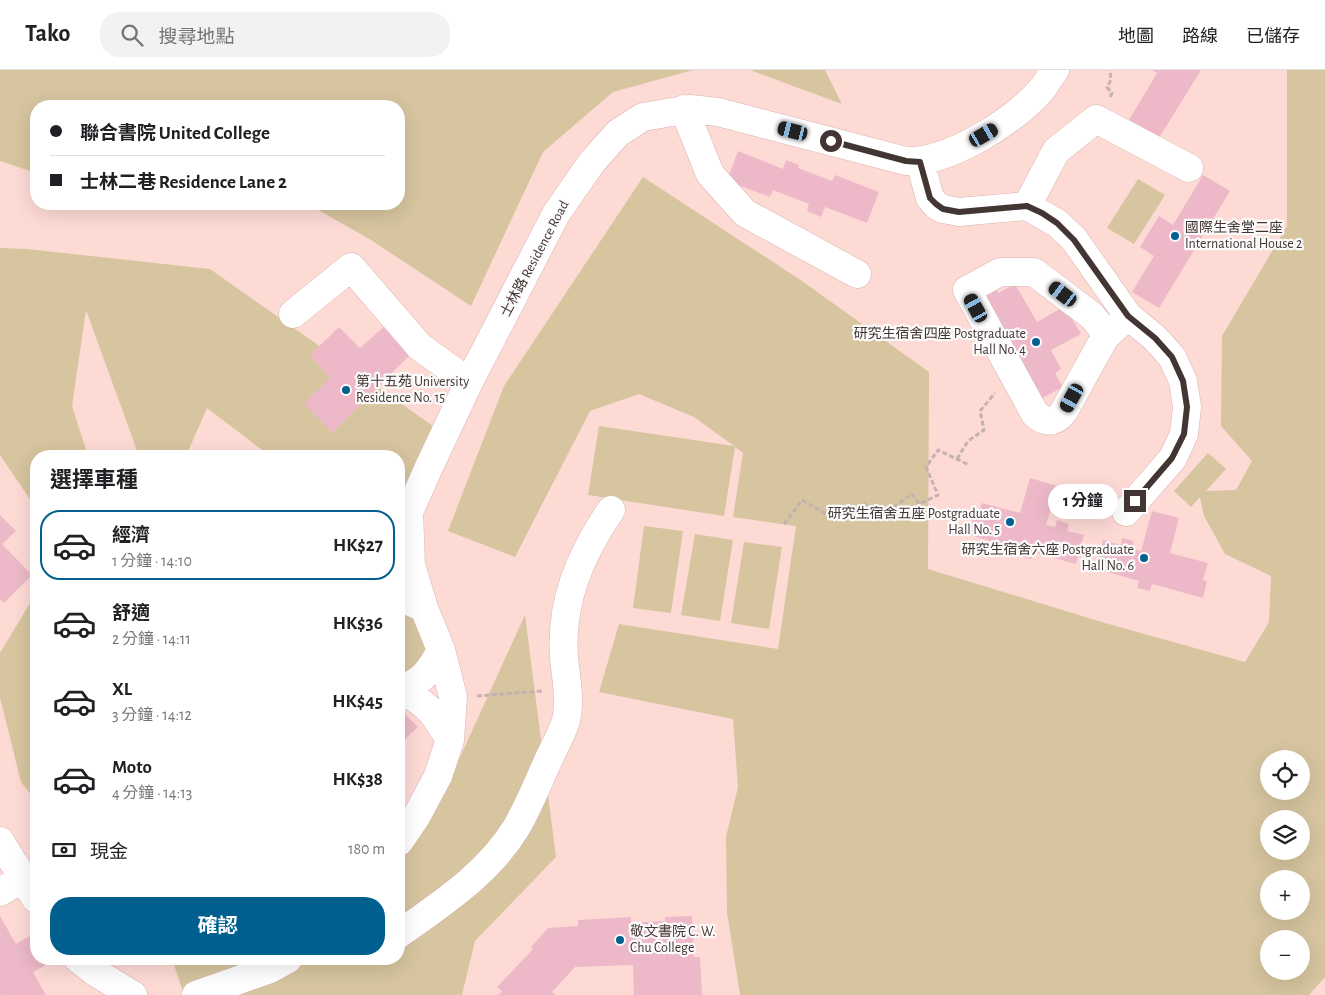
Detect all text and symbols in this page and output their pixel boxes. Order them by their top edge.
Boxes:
search box [100,12,450,57]
icon: search [118,21,146,49]
text: Tako [25,22,70,46]
text: 搜尋地點 [158,28,234,47]
text: 地圖 [1118,28,1154,46]
text: 路線 [1182,28,1218,46]
text: 已儲存 [1246,28,1300,46]
car [776,120,809,142]
car [967,121,1000,149]
text: 聯合書院 United College [80,124,270,143]
route start [820,130,842,152]
text: 士林二巷 Residence Lane 2 [80,173,287,192]
street label: 士林路 Residence Road [498,198,572,319]
place label: 國際生舍堂二座 International House 2 [1185,220,1302,251]
marker: 國際生舍堂二座 International House 2 [1169,230,1181,242]
car [1046,279,1079,309]
car [962,291,989,325]
place label: 研究生宿舍四座 Postgraduate Hall No. 4 [854,325,1026,357]
marker: 研究生宿舍四座 Postgraduate Hall No. 4 [1030,336,1042,348]
place label: 第十五苑 University Residence No. 15 [356,374,469,405]
car [1058,381,1085,415]
marker: 第十五苑 University Residence No. 15 [340,384,352,396]
text: 選擇車種 [50,469,138,491]
callout: 1 分鐘 [1048,484,1118,518]
route end [1124,490,1146,512]
text: 1 分鐘 [1063,493,1103,509]
place label: 研究生宿舍五座 Postgraduate Hall No. 5 [828,505,1000,537]
marker: 研究生宿舍五座 Postgraduate Hall No. 5 [1004,516,1016,528]
icon: car [52,523,97,568]
text: 經濟 [112,526,150,545]
text: HK$27 [333,536,383,555]
place label: 研究生宿舍六座 Postgraduate Hall No. 6 [962,541,1134,573]
marker: 研究生宿舍六座 Postgraduate Hall No. 6 [1138,552,1150,564]
text: 1 分鐘 · 14:10 [112,553,192,569]
icon: car [52,601,97,646]
text: 舒適 [112,604,150,623]
text: HK$36 [333,614,383,633]
text: 2 分鐘 · 14:11 [112,631,191,647]
icon: car [52,679,97,724]
text: XL [112,680,132,699]
text: HK$45 [332,692,383,711]
text: 3 分鐘 · 14:12 [112,707,192,723]
map controls [1260,750,1310,980]
button: locate [1260,750,1310,800]
icon: car [52,757,97,802]
text: Moto [112,758,152,777]
text: HK$38 [333,770,383,789]
text: 4 分鐘 · 14:13 [112,785,192,801]
button: layers [1260,810,1310,860]
icon: cash [50,836,78,864]
text: 180 m [348,841,385,857]
text: 現金 [90,843,128,862]
button: + [1260,870,1310,920]
button: 確認 [50,897,385,955]
place label: 敬文書院 C. W. Chu College [630,923,716,955]
button: − [1260,930,1310,980]
marker: 敬文書院 C. W. Chu College [614,934,626,946]

